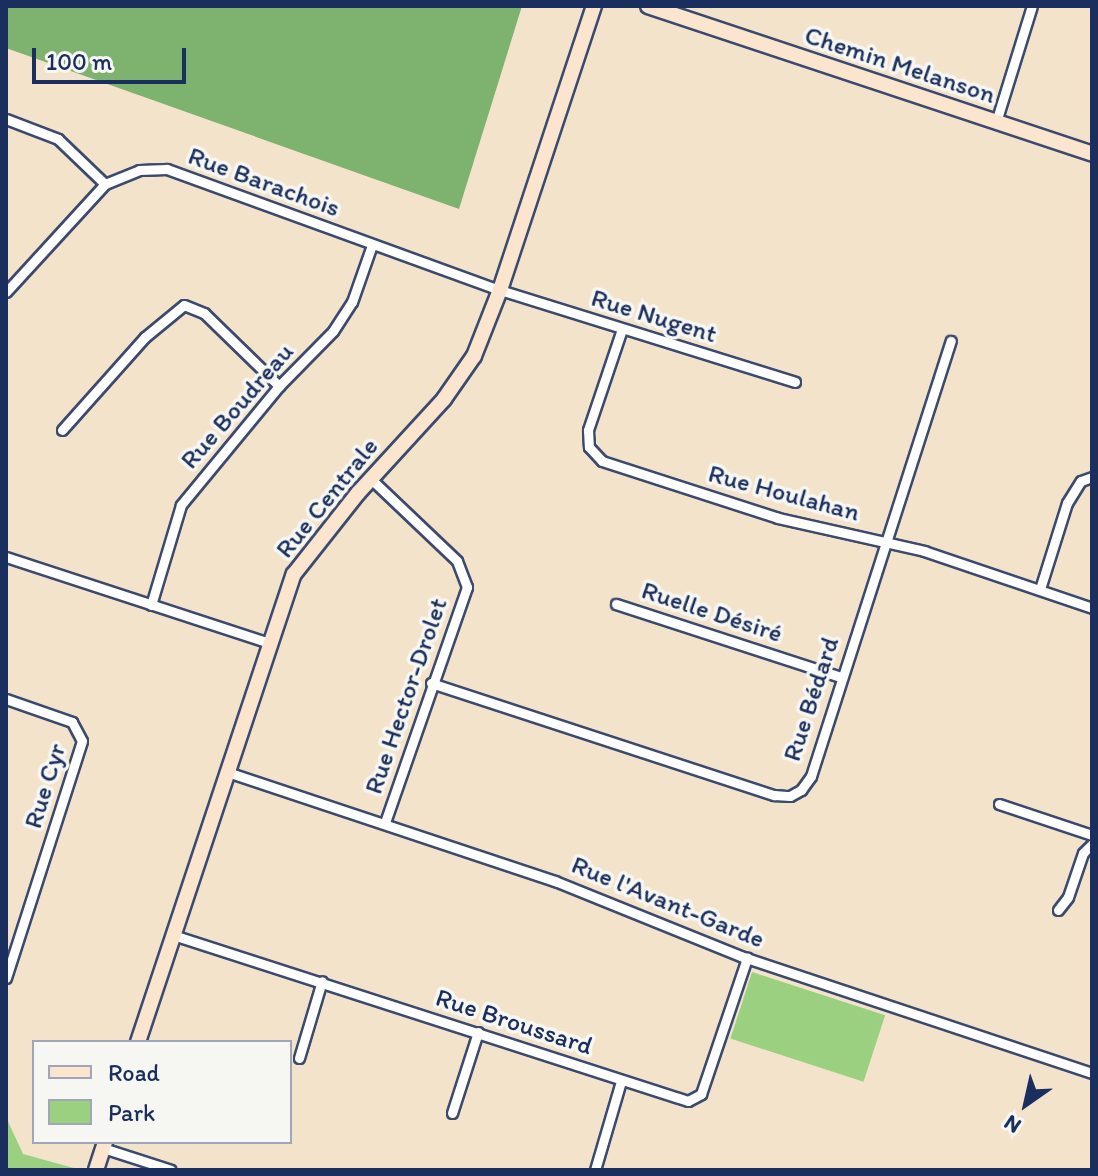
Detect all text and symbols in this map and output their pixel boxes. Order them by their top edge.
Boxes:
street label: Chemin Melanson [801,20,999,110]
scale bar [36,32,190,82]
text: 100 m [46,47,112,76]
street label: Rue Barachois [184,140,344,224]
street label: Rue Nugent [588,282,720,350]
street label: Rue Boudreau [174,337,300,475]
street label: Rue Centrale [269,432,385,564]
street label: Rue Houlahan [705,458,863,528]
street label: Ruelle Désiré [638,575,786,649]
street label: Rue Hector-Drolet [358,594,454,798]
street label: Rue Bédard [776,633,846,765]
street label: Rue Cyr [17,740,73,832]
street label: Rue l'Avant-Garde [567,849,769,955]
street label: Rue Broussard [431,982,597,1062]
legend [32,1040,292,1144]
text: Road [108,1058,160,1087]
north arrow [986,1064,1066,1144]
text: Park [108,1098,155,1127]
text: N [999,1109,1026,1140]

